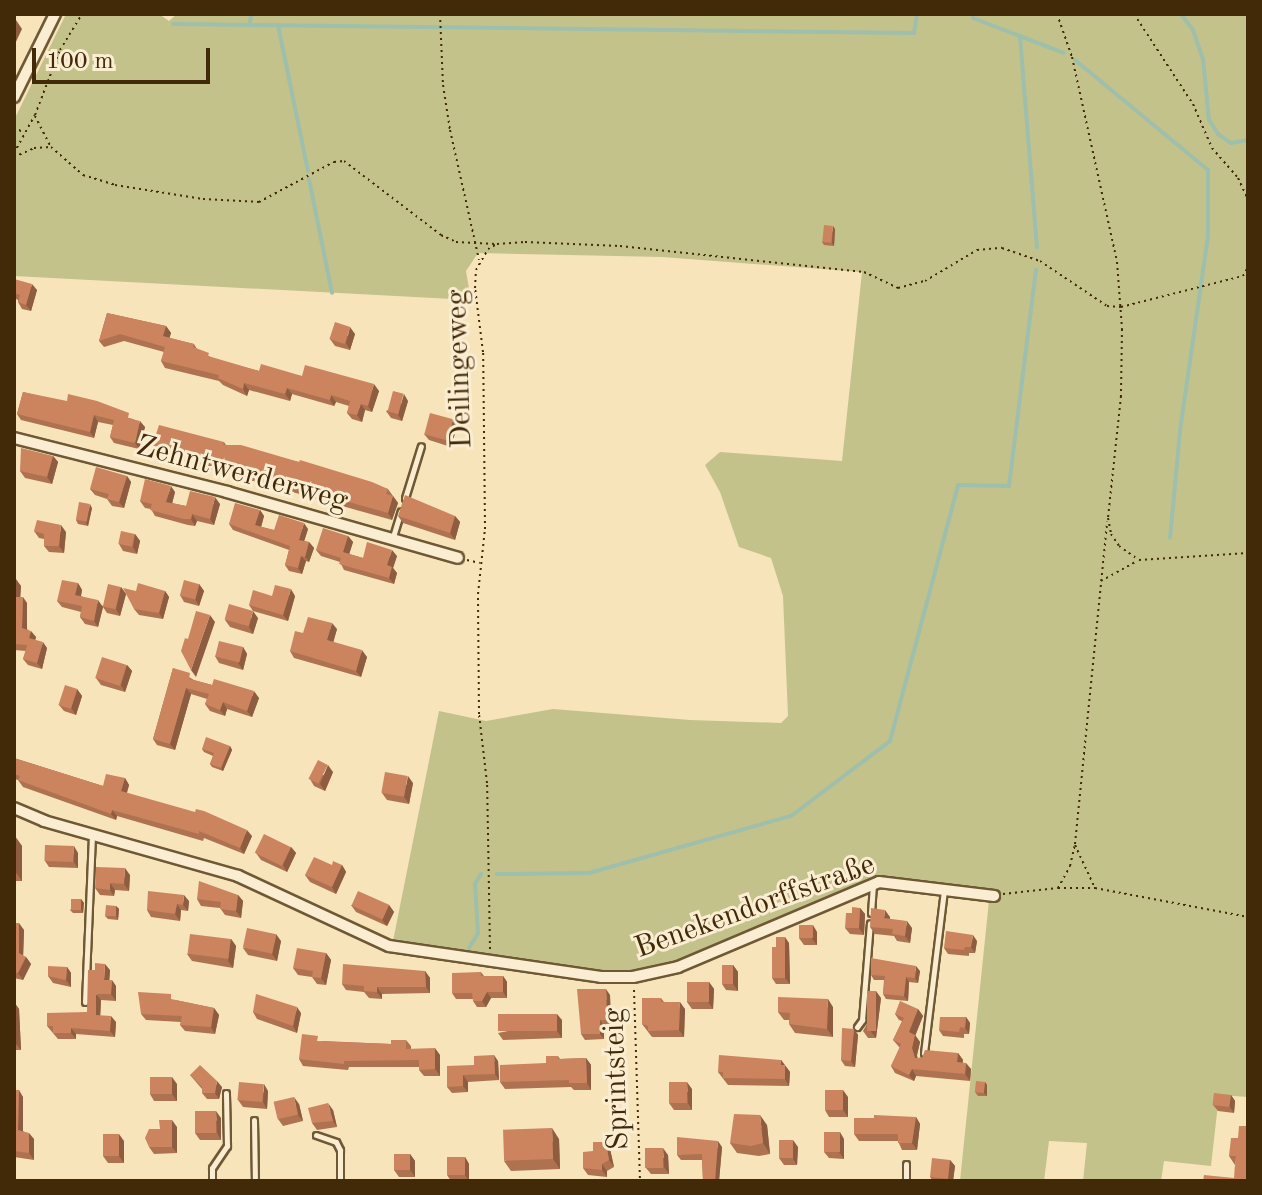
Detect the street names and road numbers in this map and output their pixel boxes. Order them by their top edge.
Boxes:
street label: Deilingeweg [439,289,481,449]
street label: Zehntwerderweg [132,428,352,520]
street label: Benekendorffstraße [630,847,880,967]
street label: Sprintsteig [597,1007,637,1151]

